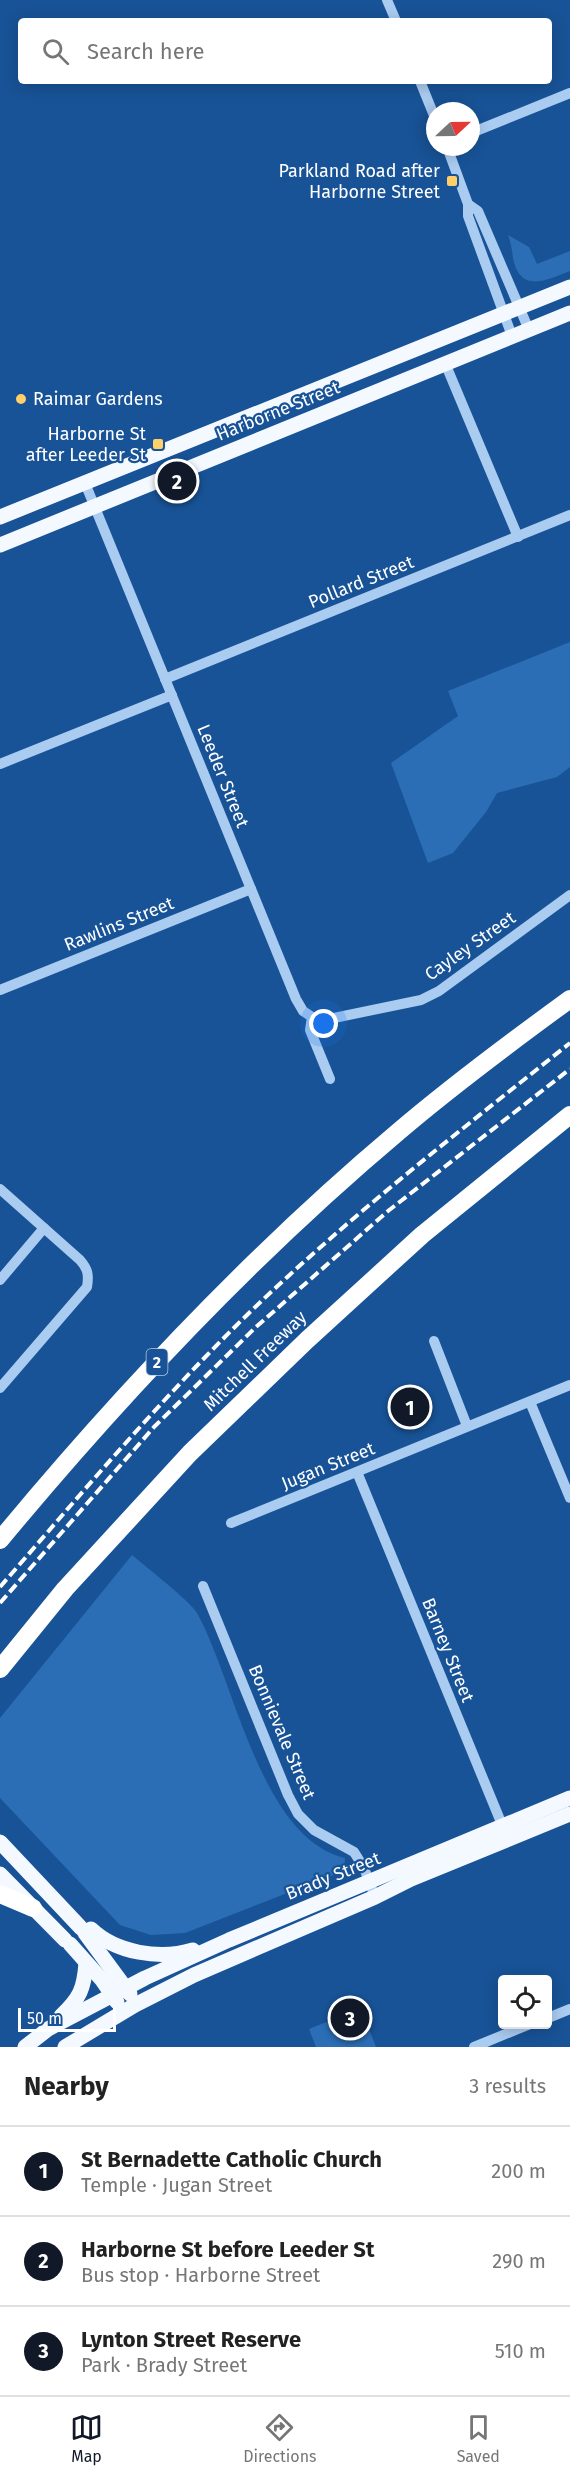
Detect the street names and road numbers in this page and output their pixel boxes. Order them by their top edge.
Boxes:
street label: Harborne Street [213,376,343,446]
street label: Pollard Street [305,551,417,613]
street label: Leeder Street [192,721,254,831]
street label: Rawlins Street [61,892,177,956]
street label: Cayley Street [420,906,520,985]
street label: Mitchell Freeway [199,1306,311,1416]
road number: 2 [146,1349,168,1375]
street label: Jugan Street [278,1437,378,1495]
street label: Barney Street [417,1595,479,1706]
street label: Bonnievale Street [244,1661,320,1803]
street label: Brady Street [282,1847,384,1905]

